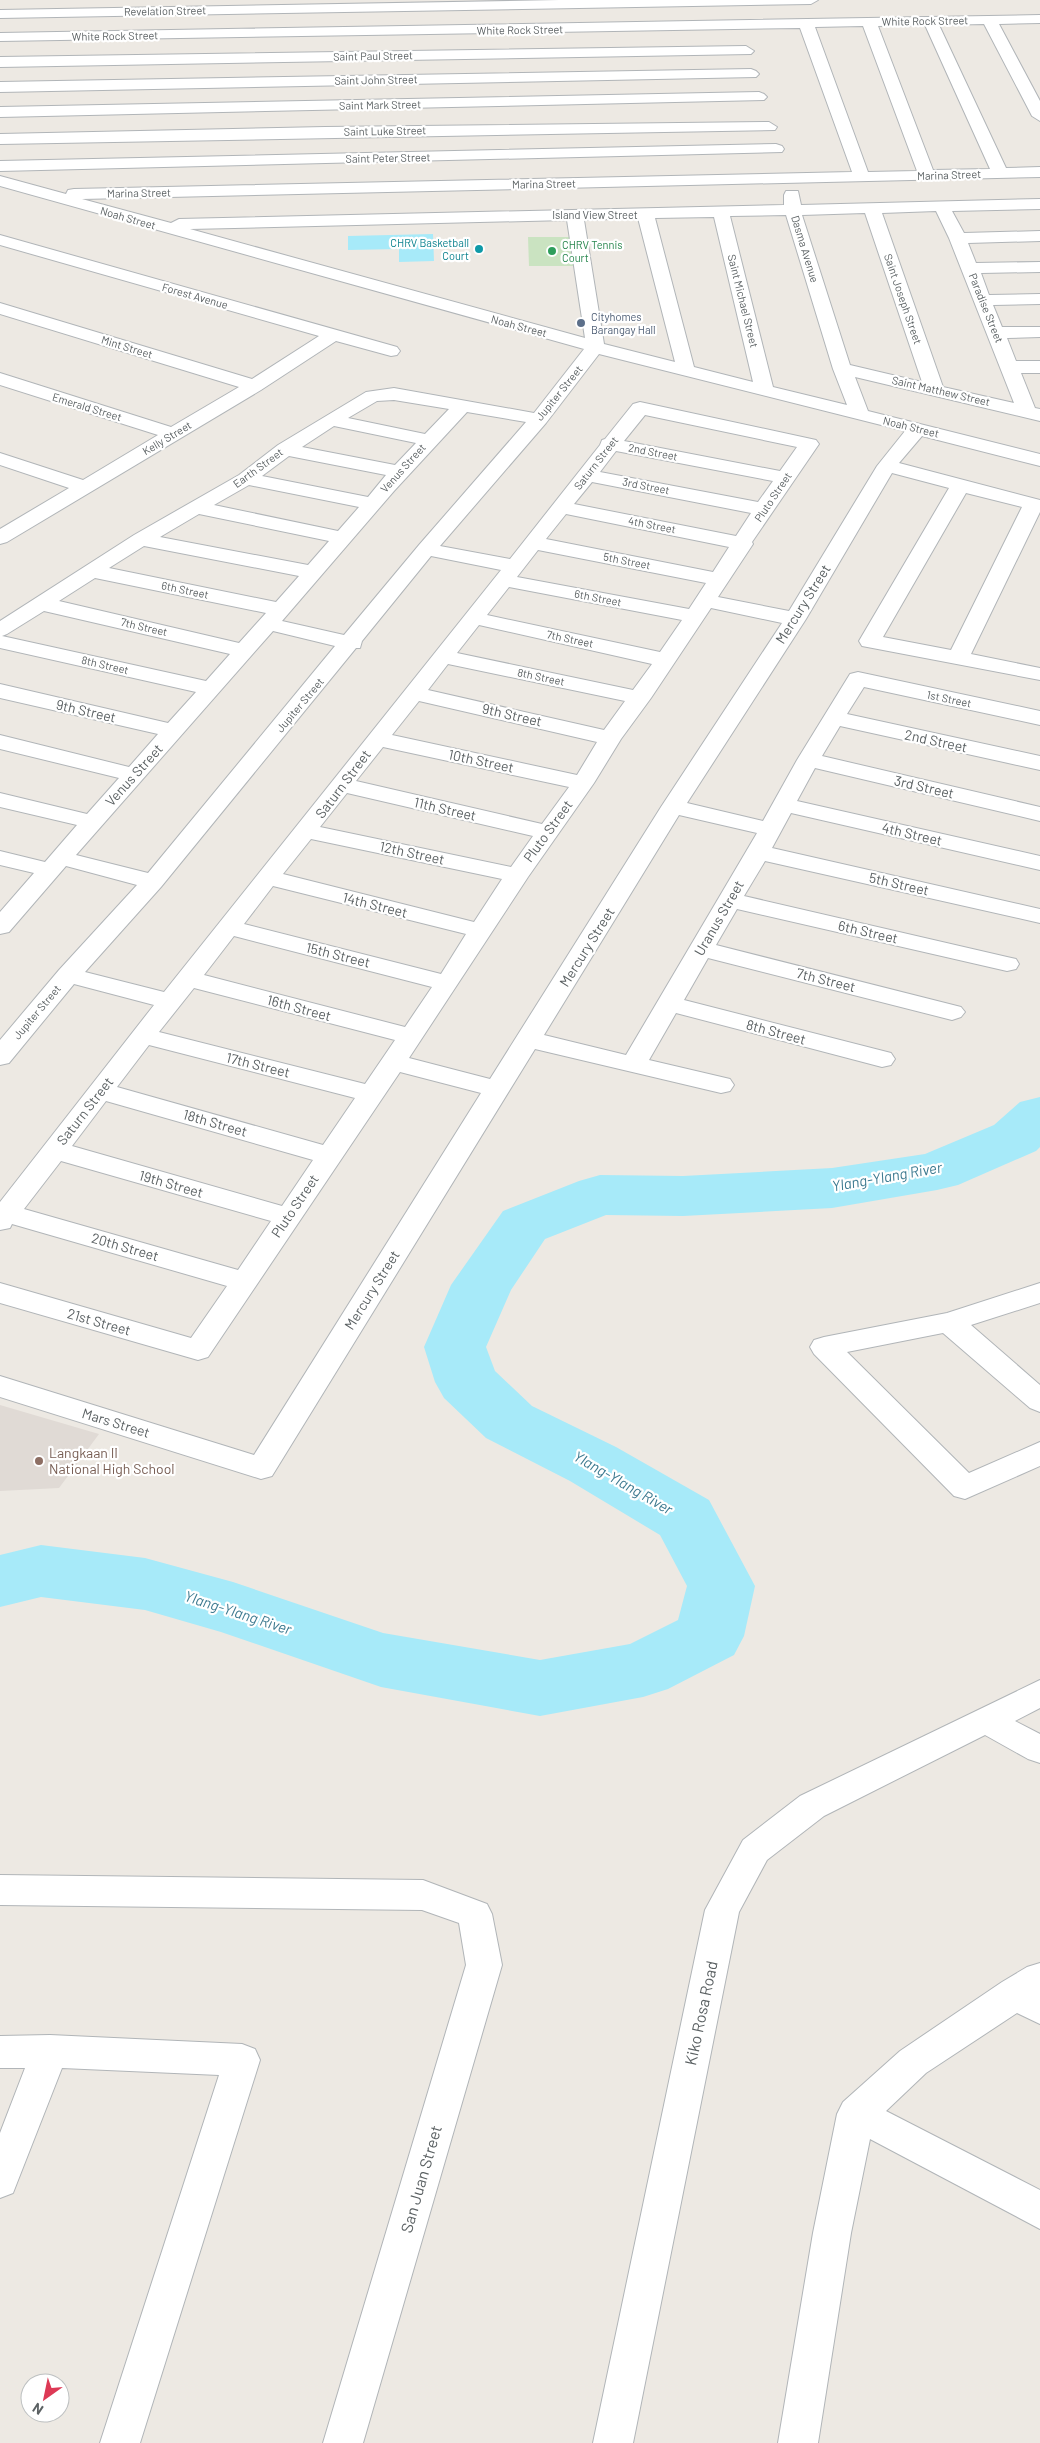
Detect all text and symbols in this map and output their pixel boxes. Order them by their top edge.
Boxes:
street label: Revelation Street [124,3,206,18]
street label: White Rock Street [882,13,968,28]
street label: White Rock Street [477,22,563,37]
street label: White Rock Street [72,28,158,43]
street label: Saint Paul Street [333,48,413,63]
street label: Saint John Street [334,72,418,87]
street label: Saint Mark Street [339,97,421,112]
street label: Saint Luke Street [344,123,426,138]
street label: Saint Peter Street [345,150,431,165]
street label: Marina Street [917,167,981,182]
street label: Marina Street [512,176,576,191]
street label: Marina Street [107,185,171,200]
street label: Noah Street [99,203,157,232]
street label: Island View Street [552,208,638,221]
street label: Dasma Avenue [789,214,822,284]
place label: CHRV Basketball Court [390,236,469,262]
place label: CHRV Tennis Court [562,238,623,264]
marker: CHRV Basketball Court [473,243,485,255]
marker: CHRV Tennis Court [546,245,558,257]
street label: Saint Joseph Street [882,252,925,346]
street label: Saint Michael Street [726,253,761,349]
street label: Paradise Street [967,271,1006,345]
street label: Forest Avenue [161,280,230,311]
place label: Cityhomes Barangay Hall [591,310,656,336]
street label: Noah Street [490,312,548,339]
marker: Cityhomes Barangay Hall [575,317,587,329]
street label: Mint Street [100,333,154,360]
street label: Jupiter Street [532,363,585,423]
street label: Saint Matthew Street [891,373,991,408]
street label: Emerald Street [51,390,123,423]
street label: Noah Street [882,413,940,440]
street label: Kelly Street [140,418,194,457]
street label: Saturn Street [571,433,620,492]
street label: 2nd Street [627,440,679,463]
street label: Venus Street [377,441,428,495]
street label: Earth Street [230,445,285,490]
street label: Pluto Street [751,469,794,524]
street label: 3rd Street [621,475,671,496]
street label: 4th Street [627,514,677,535]
street label: 5th Street [602,550,652,571]
street label: Mercury Street [771,561,834,647]
street label: 6th Street [160,578,210,601]
street label: 6th Street [573,587,623,608]
street label: 7th Street [120,615,169,638]
street label: 7th Street [546,627,595,650]
street label: 8th Street [80,653,130,676]
street label: 8th Street [516,665,566,688]
street label: Jupiter Street [273,675,326,735]
street label: 1st Street [926,687,973,710]
street label: 9th Street [54,695,118,726]
street label: 9th Street [480,699,544,730]
street label: 2nd Street [903,726,969,755]
street label: Venus Street [101,740,166,809]
street label: 10th Street [447,745,515,776]
street label: Saturn Street [311,746,374,821]
street label: 3rd Street [893,771,956,802]
street label: 11th Street [412,793,478,824]
street label: Pluto Street [519,796,576,865]
street label: 4th Street [880,818,944,849]
street label: 12th Street [378,837,446,868]
street label: 5th Street [868,868,931,899]
street label: Uranus Street [690,877,747,958]
street label: 14th Street [341,888,409,921]
street label: Mercury Street [555,904,618,990]
street label: 6th Street [837,916,900,947]
street label: 15th Street [304,938,372,971]
street label: 7th Street [795,964,857,995]
street label: Jupiter Street [10,982,63,1042]
street label: 16th Street [265,991,333,1024]
street label: 8th Street [744,1015,808,1048]
street label: 17th Street [224,1048,292,1081]
street label: Saturn Street [53,1073,116,1148]
street label: 18th Street [181,1105,249,1140]
water label: Ylang-Ylang River [830,1157,944,1195]
street label: 19th Street [137,1166,205,1201]
street label: Pluto Street [267,1171,322,1241]
street label: 20th Street [90,1229,161,1264]
street label: Mercury Street [340,1247,403,1333]
street label: 21st Street [66,1304,133,1339]
street label: Mars Street [80,1404,152,1441]
place label: Langkaan II National High School [49,1444,175,1477]
water label: Ylang-Ylang River [571,1447,677,1518]
marker: Langkaan II National High School [33,1455,45,1467]
water label: Ylang-Ylang River [183,1586,295,1638]
street label: Kiko Rosa Road [680,1959,721,2067]
street label: San Juan Street [396,2123,445,2235]
north arrow [20,2373,70,2423]
text: N [29,2400,46,2419]

